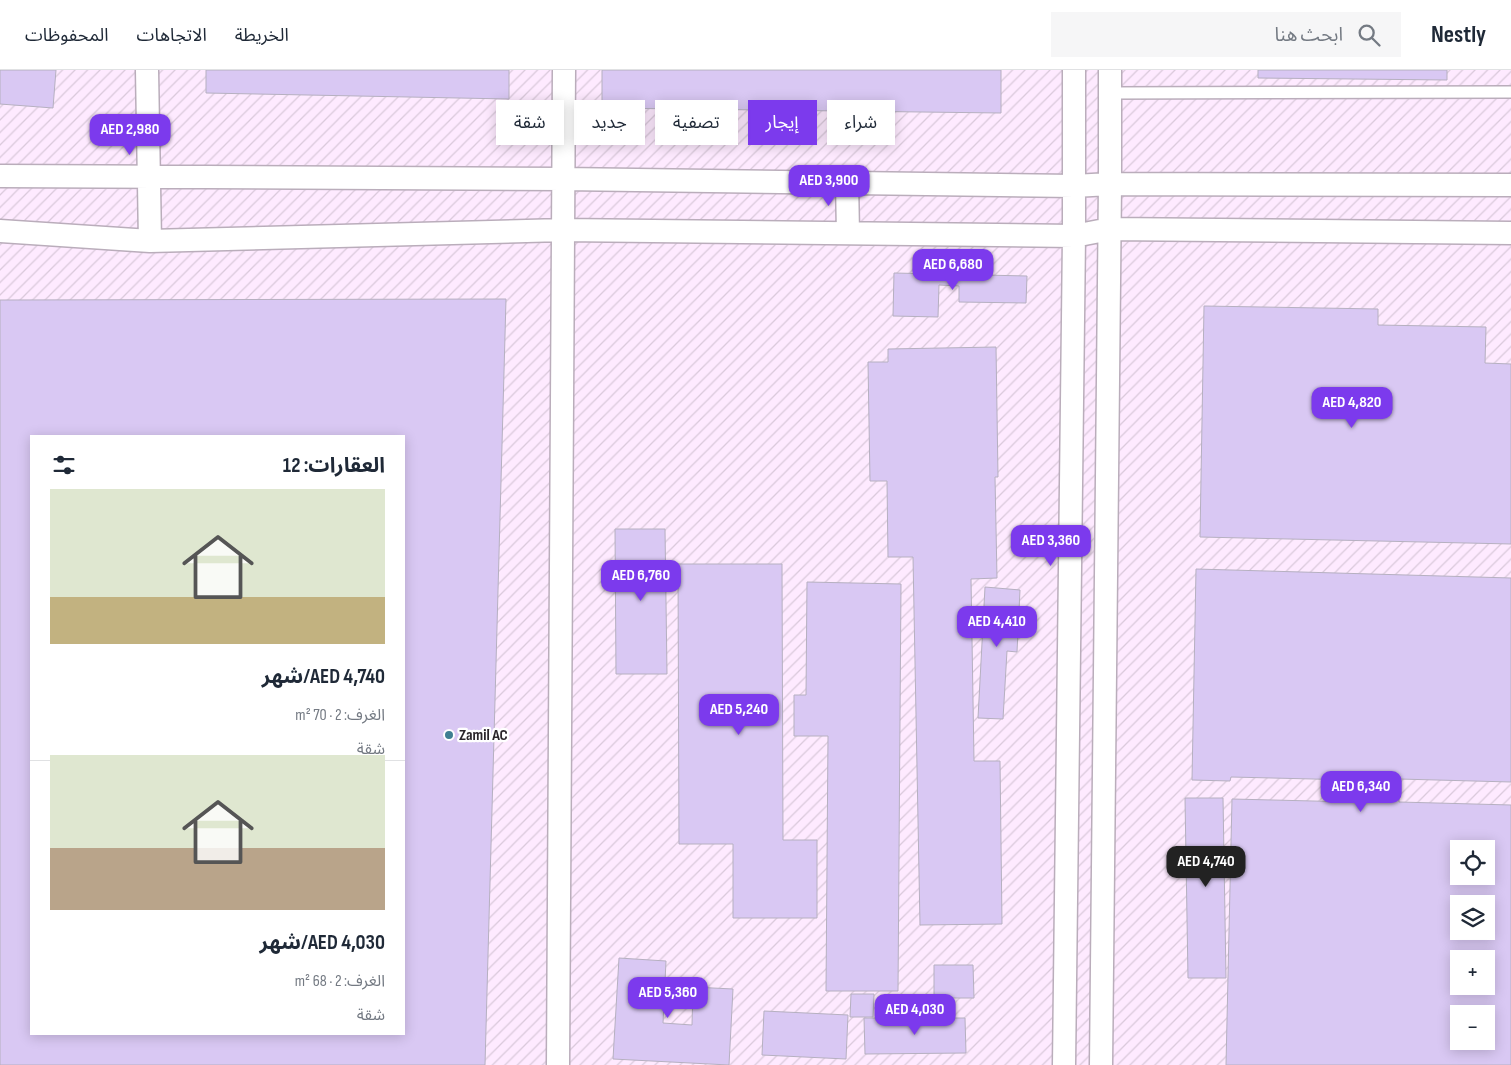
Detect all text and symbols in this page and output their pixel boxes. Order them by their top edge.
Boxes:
search box [1051,12,1401,57]
text: Nestly [1431,20,1486,49]
icon: search [1355,21,1383,49]
text: ابحث هنا [1274,24,1343,47]
text: المحفوظات [25,25,109,46]
text: الاتجاهات [137,25,207,46]
text: الخريطة [235,25,289,46]
chip: شقة [496,100,564,145]
chip: جديد [574,100,645,145]
chip: تصفية [655,100,738,145]
chip: إيجار [748,100,817,145]
chip: شراء [827,100,895,145]
pin: AED 2,980 [73,114,187,156]
text: AED 2,980 [101,120,159,139]
pin: AED 3,900 [772,164,886,207]
text: AED 3,900 [800,171,858,190]
pin: AED 6,680 [896,248,1010,291]
text: AED 6,680 [923,255,983,274]
pin: AED 4,820 [1295,386,1409,429]
text: AED 4,820 [1323,393,1381,412]
icon: filters [50,451,78,479]
text: العقارات: 12 [283,453,385,478]
icon: home [173,522,263,612]
pin: AED 3,360 [994,524,1108,567]
text: AED 3,360 [1022,531,1080,550]
pin: AED 6,760 [584,560,698,602]
text: AED 6,760 [612,566,670,585]
pin: AED 4,410 [940,606,1054,648]
text: AED 4,410 [968,612,1026,631]
text: AED 4,740/شهر [262,664,385,689]
pin: AED 5,240 [682,694,796,736]
text: AED 5,240 [710,700,768,719]
text: الغرف: 2 · 70 m² [295,706,385,725]
place label: Zamil AC [459,726,508,745]
marker: Zamil AC [443,729,455,741]
text: شقة [357,740,385,759]
pin: AED 6,340 [1304,770,1418,813]
text: AED 6,340 [1332,777,1390,796]
icon: home [173,787,263,877]
map controls [1450,840,1495,1050]
button: locate [1450,840,1495,885]
pin: AED 4,740 [1149,846,1263,888]
text: AED 4,740 [1177,852,1235,871]
button: layers [1450,895,1495,940]
text: AED 4,030/شهر [260,930,385,955]
button: + [1450,950,1495,995]
text: الغرف: 2 · 68 m² [295,972,385,991]
pin: AED 5,360 [611,976,725,1019]
text: AED 5,360 [639,983,697,1002]
pin: AED 4,030 [858,994,972,1036]
text: AED 4,030 [886,1000,944,1019]
button: − [1450,1005,1495,1050]
text: شقة [357,1006,385,1025]

